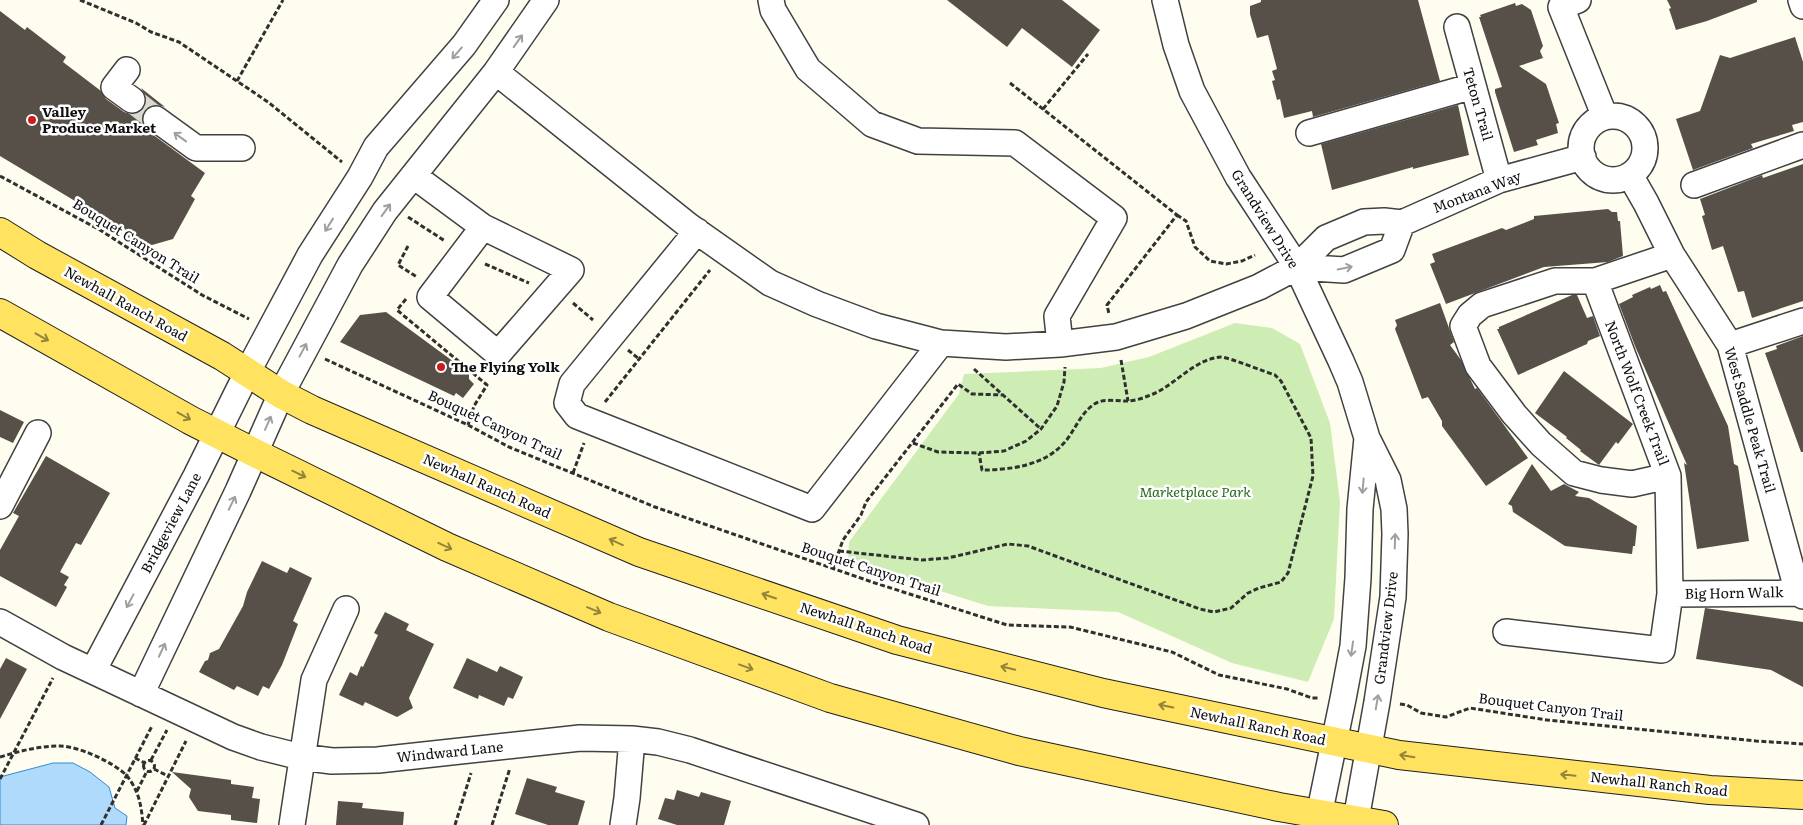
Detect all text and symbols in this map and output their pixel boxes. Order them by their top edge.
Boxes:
one-way arrow [513,34,523,48]
one-way arrow [451,47,463,60]
street label: Teton Trail [1459,65,1499,143]
place label: Valley Produce Market [42,101,157,137]
marker: Valley Produce Market [26,114,38,126]
one-way arrow [174,131,187,142]
street label: Grandview Drive [1227,165,1304,272]
street label: Montana Way [1430,165,1525,217]
street label: Bouquet Canyon Trail [69,193,204,287]
one-way arrow [380,204,391,217]
one-way arrow [324,218,334,232]
street label: Newhall Ranch Road [61,261,192,346]
one-way arrow [1336,262,1352,272]
street label: North Wolf Creek Trail [1601,317,1675,468]
one-way arrow [35,332,49,342]
one-way arrow [299,343,308,358]
street label: West Saddle Peak Trail [1721,344,1781,495]
place label: The Flying Yolk [451,356,560,376]
marker: The Flying Yolk [435,361,447,373]
street label: Bouquet Canyon Trail [425,384,566,464]
one-way arrow [176,412,191,422]
one-way arrow [264,416,273,431]
street label: Newhall Ranch Road [420,448,555,523]
street label: Bridgeview Lane [135,469,205,576]
one-way arrow [291,469,306,479]
one-way arrow [1358,478,1367,494]
park label: Marketplace Park [1139,481,1251,501]
one-way arrow [227,496,237,511]
one-way arrow [1390,533,1400,549]
street label: Bouquet Canyon Trail [799,536,944,600]
one-way arrow [609,537,624,547]
one-way arrow [437,541,452,551]
street label: Grandview Drive [1368,570,1402,685]
street label: Big Horn Walk [1684,581,1784,603]
one-way arrow [761,591,777,601]
one-way arrow [125,593,135,608]
street label: Newhall Ranch Road [797,596,936,658]
one-way arrow [586,605,601,615]
one-way arrow [1347,640,1357,656]
one-way arrow [158,643,167,658]
one-way arrow [738,663,753,672]
one-way arrow [1000,663,1016,673]
street label: Bouquet Canyon Trail [1478,687,1625,725]
one-way arrow [1372,694,1382,710]
one-way arrow [1158,701,1174,710]
street label: Newhall Ranch Road [1188,701,1328,749]
street label: Windward Lane [396,735,504,767]
one-way arrow [1399,751,1415,761]
street label: Newhall Ranch Road [1589,766,1729,800]
one-way arrow [1560,770,1576,780]

